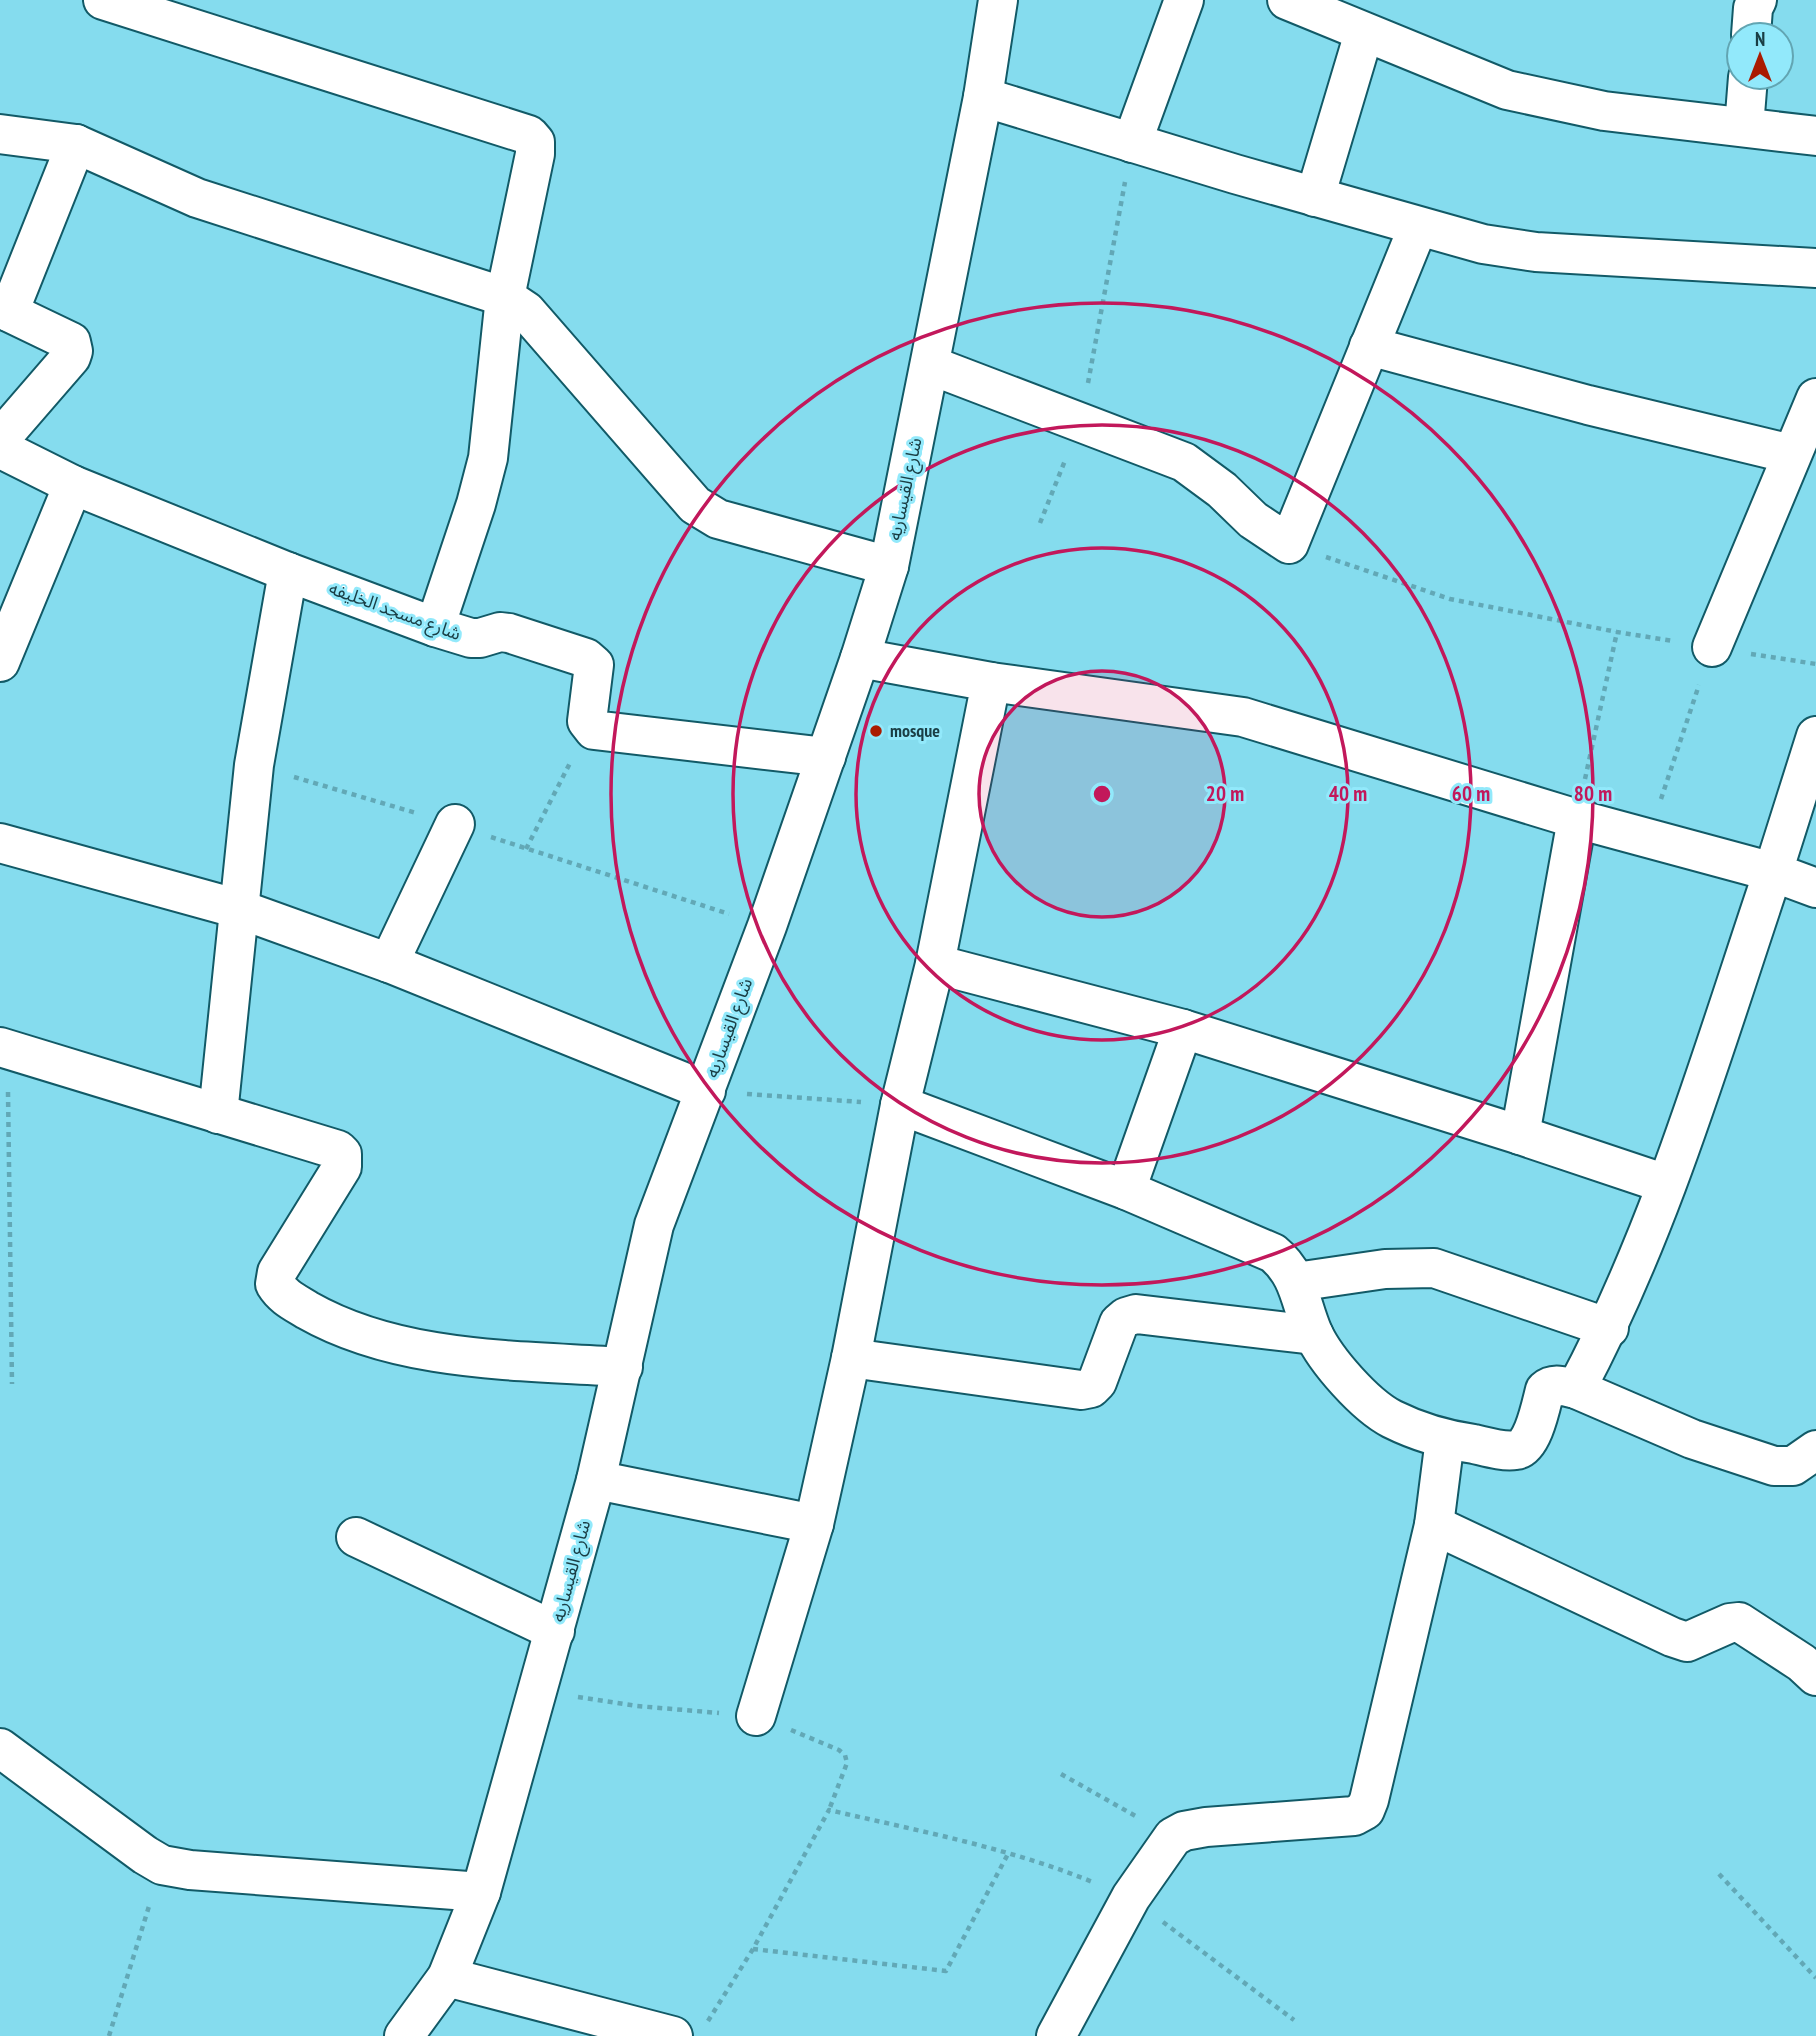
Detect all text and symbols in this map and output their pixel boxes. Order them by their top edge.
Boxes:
north arrow [1725,21,1795,91]
text: N [1755,27,1765,51]
street label: شارع القيساريه [882,436,930,543]
street label: شارع مسجد الخليفه [325,576,464,648]
place label: mosque [890,719,940,742]
marker: mosque [868,723,884,739]
text: 20 m [1206,780,1244,807]
text: 40 m [1329,780,1367,807]
text: 60 m [1452,780,1490,807]
text: 80 m [1574,780,1612,807]
centre of rings [1090,782,1114,806]
street label: شارع القيساريه [700,975,760,1082]
street label: شارع القيساريه [546,1518,598,1625]

